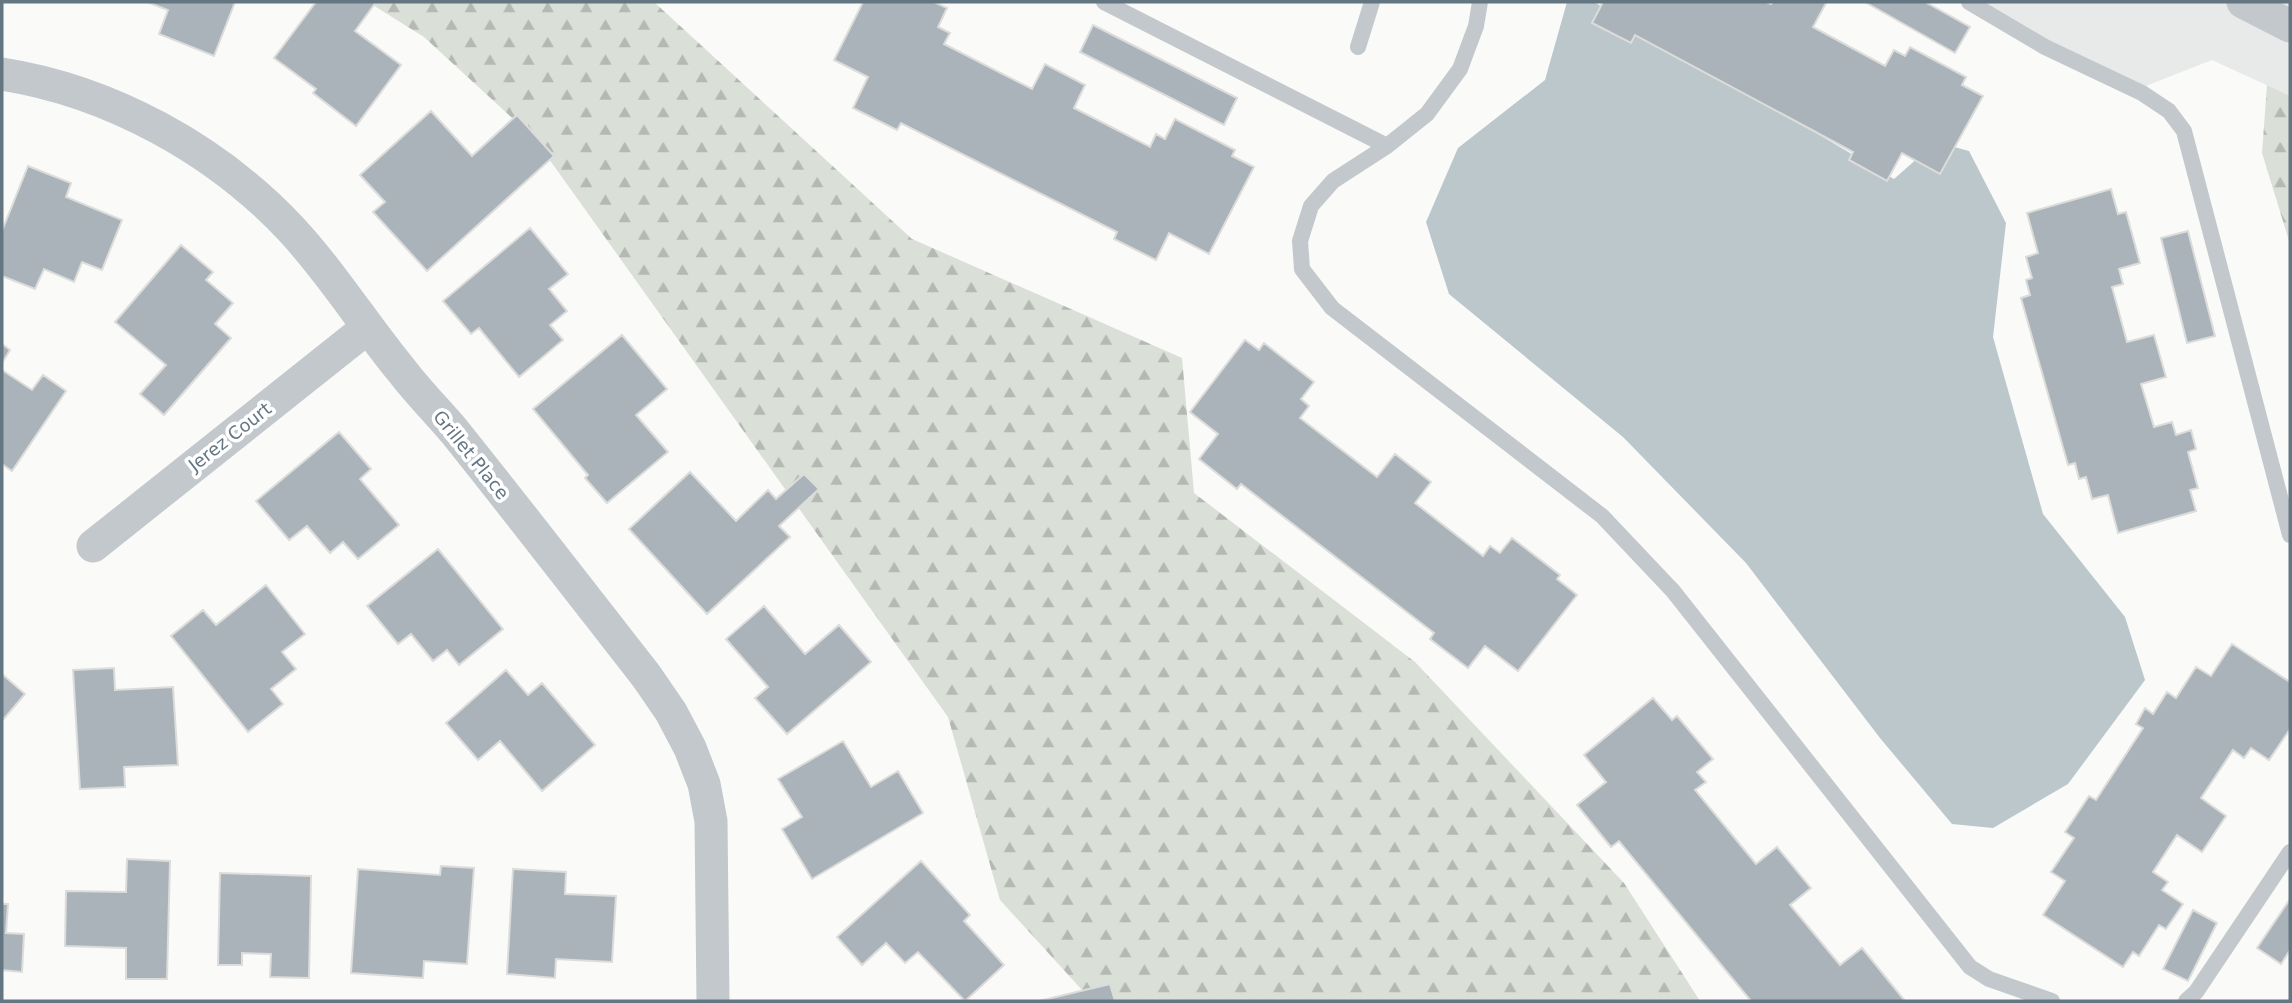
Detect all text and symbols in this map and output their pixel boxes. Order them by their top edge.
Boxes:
street label: Jerez Court [183,398,275,476]
street label: Grillet Place [429,406,514,503]

